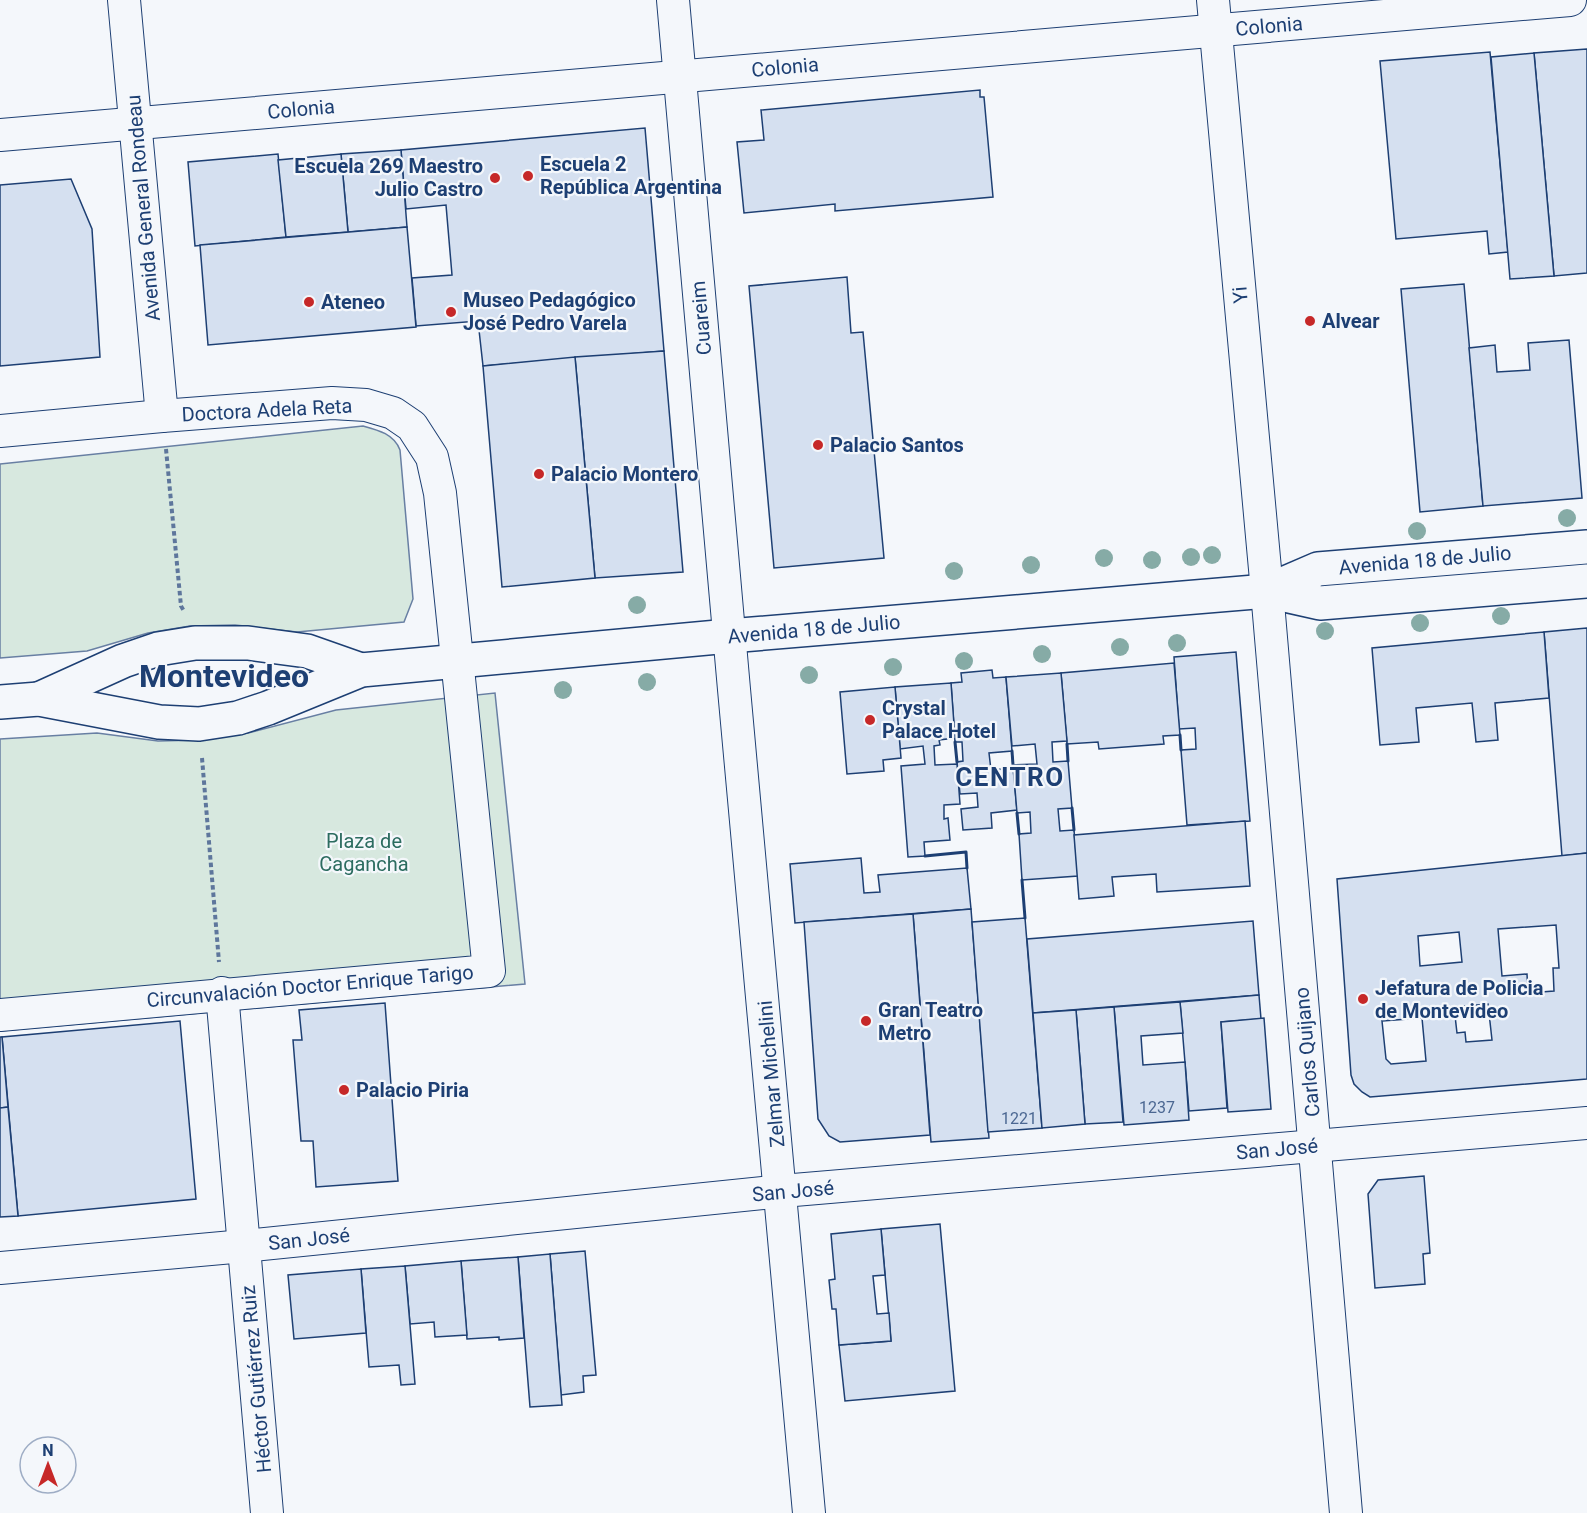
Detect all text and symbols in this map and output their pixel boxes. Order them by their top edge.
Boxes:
street label: Colonia [1234,11,1304,41]
street label: Colonia [750,52,820,82]
street label: Avenida General Rondeau [121,94,165,322]
street label: Colonia [266,94,336,124]
place label: Escuela 2 República Argentina [540,152,722,199]
place label: Escuela 269 Maestro Julio Castro [294,154,483,201]
marker: Escuela 2 República Argentina [521,169,535,183]
marker: Escuela 269 Maestro Julio Castro [488,171,502,185]
street label: Cuareim [686,280,716,356]
street label: Yi [1227,286,1253,304]
place label: Museo Pedagógico José Pedro Varela [463,288,636,335]
place label: Ateneo [321,290,385,314]
marker: Ateneo [302,295,316,309]
marker: Museo Pedagógico José Pedro Varela [444,305,458,319]
place label: Alvear [1322,309,1380,333]
marker: Alvear [1303,314,1317,328]
street label: Doctora Adela Reta [181,394,353,426]
place label: Palacio Santos [830,433,964,457]
marker: Palacio Santos [811,438,825,452]
place label: Palacio Montero [551,462,698,486]
marker: Palacio Montero [532,467,546,481]
street label: Avenida 18 de Julio [1338,540,1512,580]
street label: Avenida 18 de Julio [727,609,901,649]
district label: Montevideo [139,657,309,695]
place label: Crystal Palace Hotel [882,696,996,743]
marker: Crystal Palace Hotel [863,713,877,727]
district label: CENTRO [955,762,1065,792]
park label: Plaza de Cagancha [319,829,409,876]
street label: Circunvalación Doctor Enrique Tarigo [146,960,474,1012]
place label: Jefatura de Policia de Montevideo [1375,976,1544,1023]
street label: Carlos Quijano [1289,986,1325,1118]
marker: Jefatura de Policia de Montevideo [1356,992,1370,1006]
place label: Gran Teatro Metro [878,998,983,1045]
street label: Zelmar Michelini [753,1000,789,1148]
marker: Gran Teatro Metro [859,1014,873,1028]
place label: Palacio Piria [356,1078,469,1102]
marker: Palacio Piria [337,1083,351,1097]
house number: 1237 [1139,1098,1175,1117]
house number: 1221 [1001,1109,1037,1128]
street label: San José [1235,1133,1319,1165]
street label: San José [751,1175,835,1207]
street label: San José [267,1223,351,1255]
street label: Héctor Gutiérrez Ruiz [236,1284,276,1474]
north arrow [18,1435,78,1495]
text: N [42,1441,54,1460]

